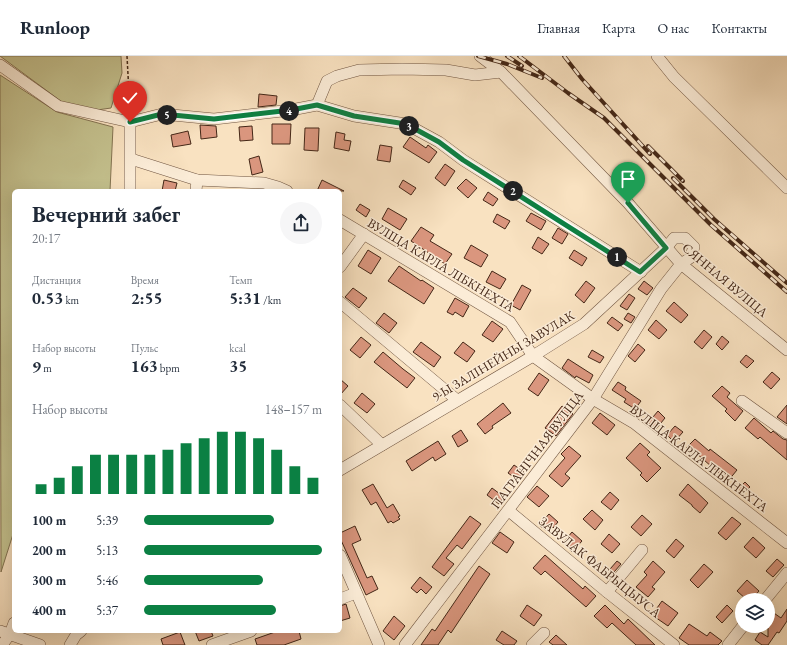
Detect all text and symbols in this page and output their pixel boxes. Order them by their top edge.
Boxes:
text: Runloop [20,15,90,40]
text: Главная [537,19,580,37]
text: Карта [602,19,635,37]
text: О нас [657,19,689,37]
text: Контакты [711,19,767,37]
pin [113,81,147,122]
icon: check [119,87,141,109]
pin: 4 [279,101,299,121]
text: 4 [286,104,292,118]
pin: 5 [157,105,177,125]
text: 5 [164,108,170,122]
pin: 3 [399,116,419,136]
text: 3 [406,119,412,133]
pin [611,162,645,203]
icon: arrive [617,168,639,190]
pin: 2 [503,181,523,201]
text: 2 [510,184,516,198]
text: Вечерний забег [32,200,180,229]
button: share [280,202,322,244]
street label: ВУЛІЦА КАРЛА ЛІБКНЕХТА [364,214,518,316]
text: 20:17 [32,230,60,247]
street label: СЯННАЯ ВУЛІЦА [679,239,772,322]
pin: 1 [607,247,627,267]
text: 1 [614,250,620,264]
text: Дистанция [32,273,81,287]
text: Время [131,273,159,287]
text: Темп [229,273,252,287]
text: 0.53 [32,287,63,309]
text: 2:55 [131,287,162,309]
text: 5:31 [229,287,261,309]
text: km [63,293,79,307]
text: /km [261,293,281,307]
street label: 9-Ы ЗАЛІНЕЙНЫ ЗАВУЛАК [429,306,578,405]
text: Набор высоты [32,341,96,355]
text: Пульс [131,341,159,355]
text: kcal [229,341,246,355]
text: 9 [32,355,41,377]
text: 163 [131,355,158,377]
text: 35 [229,355,247,377]
text: m [41,361,52,375]
text: bpm [158,361,180,375]
street label: ПАГРАНІЧНАЯ ВУЛІЦА [487,387,588,512]
street label: ВУЛІЦА КАРЛА ЛІБКНЕХТА [627,400,772,516]
text: Набор высоты [32,401,108,418]
text: 148–157 m [265,401,322,418]
text: 100 m [32,512,66,529]
text: 5:39 [96,512,118,529]
street label: ЗАВУЛАК ФАБРЫЦЫУСА [536,513,665,622]
text: 200 m [32,542,66,559]
text: 5:13 [96,542,118,559]
text: 300 m [32,572,66,589]
text: 5:46 [96,572,118,589]
map controls [735,593,775,633]
button: layers [735,593,775,633]
text: 400 m [32,602,66,619]
text: 5:37 [96,602,118,619]

